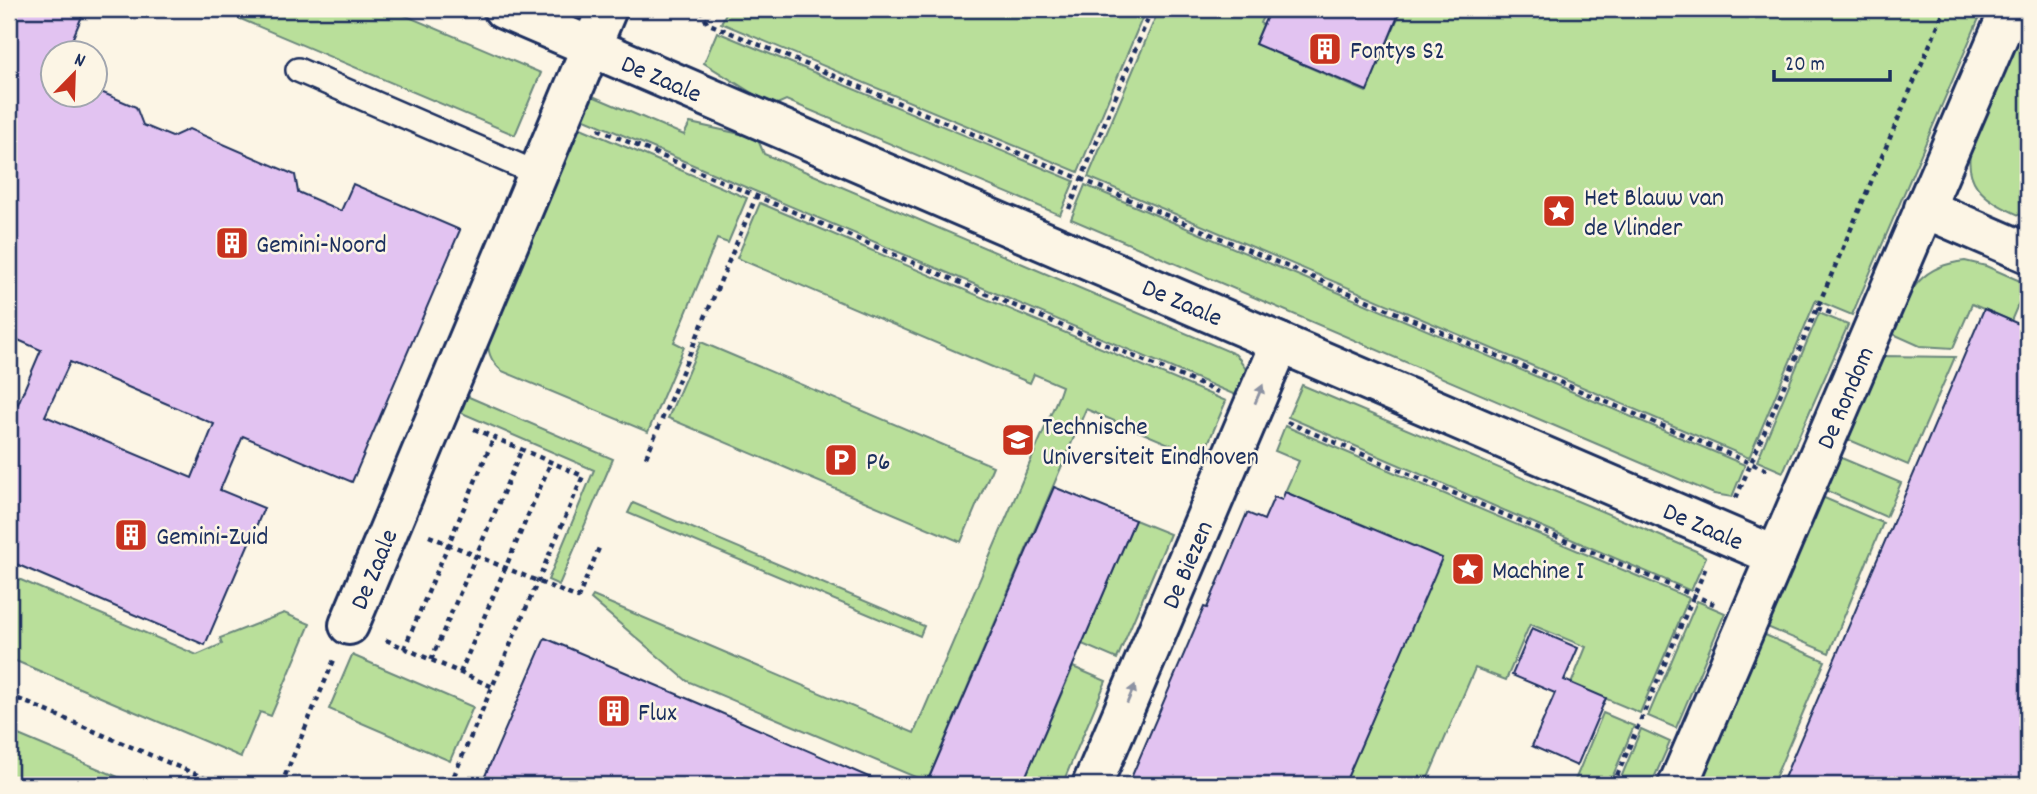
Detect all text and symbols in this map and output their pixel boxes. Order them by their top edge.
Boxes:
building icon: Fontys S2 [1306,30,1344,68]
place label: Fontys S2 [1350,34,1445,71]
north arrow [38,38,108,108]
scale bar [1774,38,1890,82]
text: N [70,47,89,76]
street label: De Zaale [615,47,707,114]
text: 20 m [1785,51,1825,81]
place label: Het Blauw van de Vlinder [1584,181,1724,248]
place icon: Het Blauw van de Vlinder [1540,192,1578,230]
building icon: Gemini-Noord [213,224,251,262]
place label: Gemini-Noord [256,228,387,265]
street label: De Zaale [1135,271,1228,338]
street label: De Rondom [1809,341,1886,456]
one-way arrow [1253,384,1264,405]
place label: Technische Universiteit Eindhoven [1042,410,1259,477]
school or university icon: Technische Universiteit Eindhoven [999,421,1037,459]
parking icon: P6 [822,441,860,479]
place label: P6 [866,445,891,482]
street label: De Zaale [1656,495,1749,562]
building icon: Gemini-Zuid [112,516,150,554]
street label: De Biezen [1154,516,1224,615]
place label: Gemini-Zuid [156,520,268,557]
street label: De Zaale [342,524,409,616]
place icon: Machine I [1449,550,1487,588]
place label: Machine I [1492,554,1584,591]
one-way arrow [1125,684,1137,704]
building icon: Flux [595,692,633,730]
place label: Flux [638,696,677,733]

